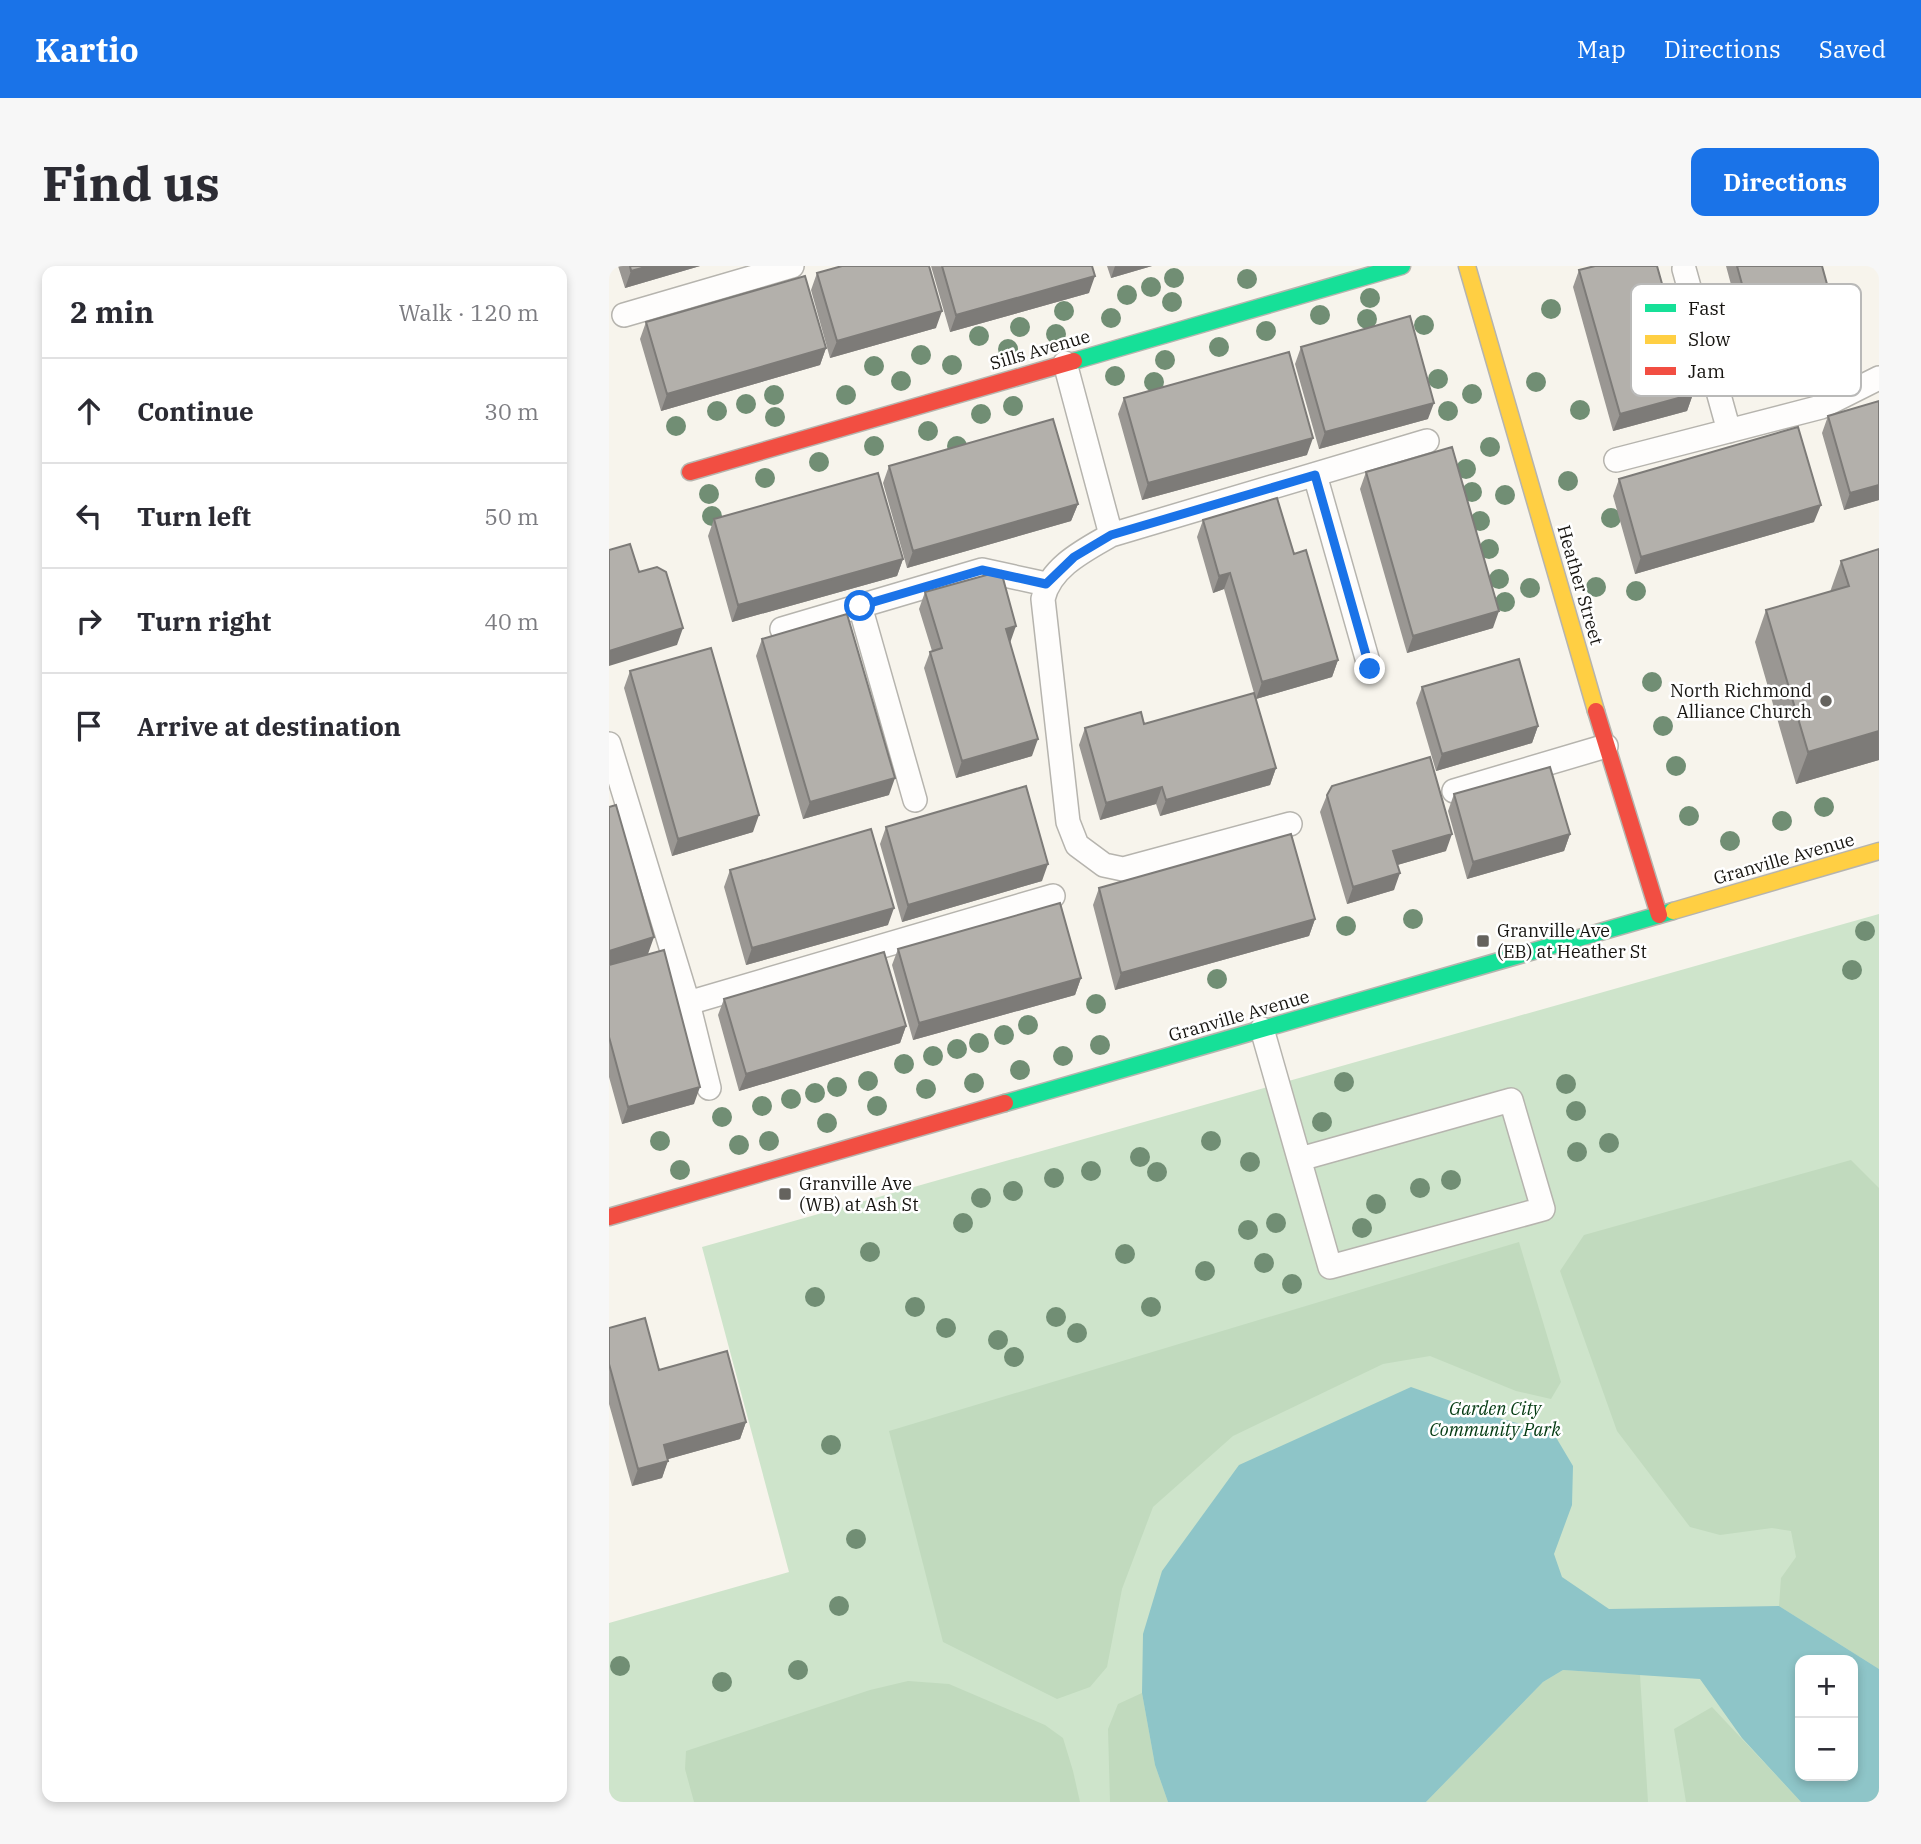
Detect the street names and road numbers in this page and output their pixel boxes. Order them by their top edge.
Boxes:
street label: Sills Avenue [987,324,1093,375]
street label: Heather Street [1552,522,1609,647]
street label: Granville Avenue [1711,827,1857,890]
street label: Granville Avenue [1166,984,1312,1047]

